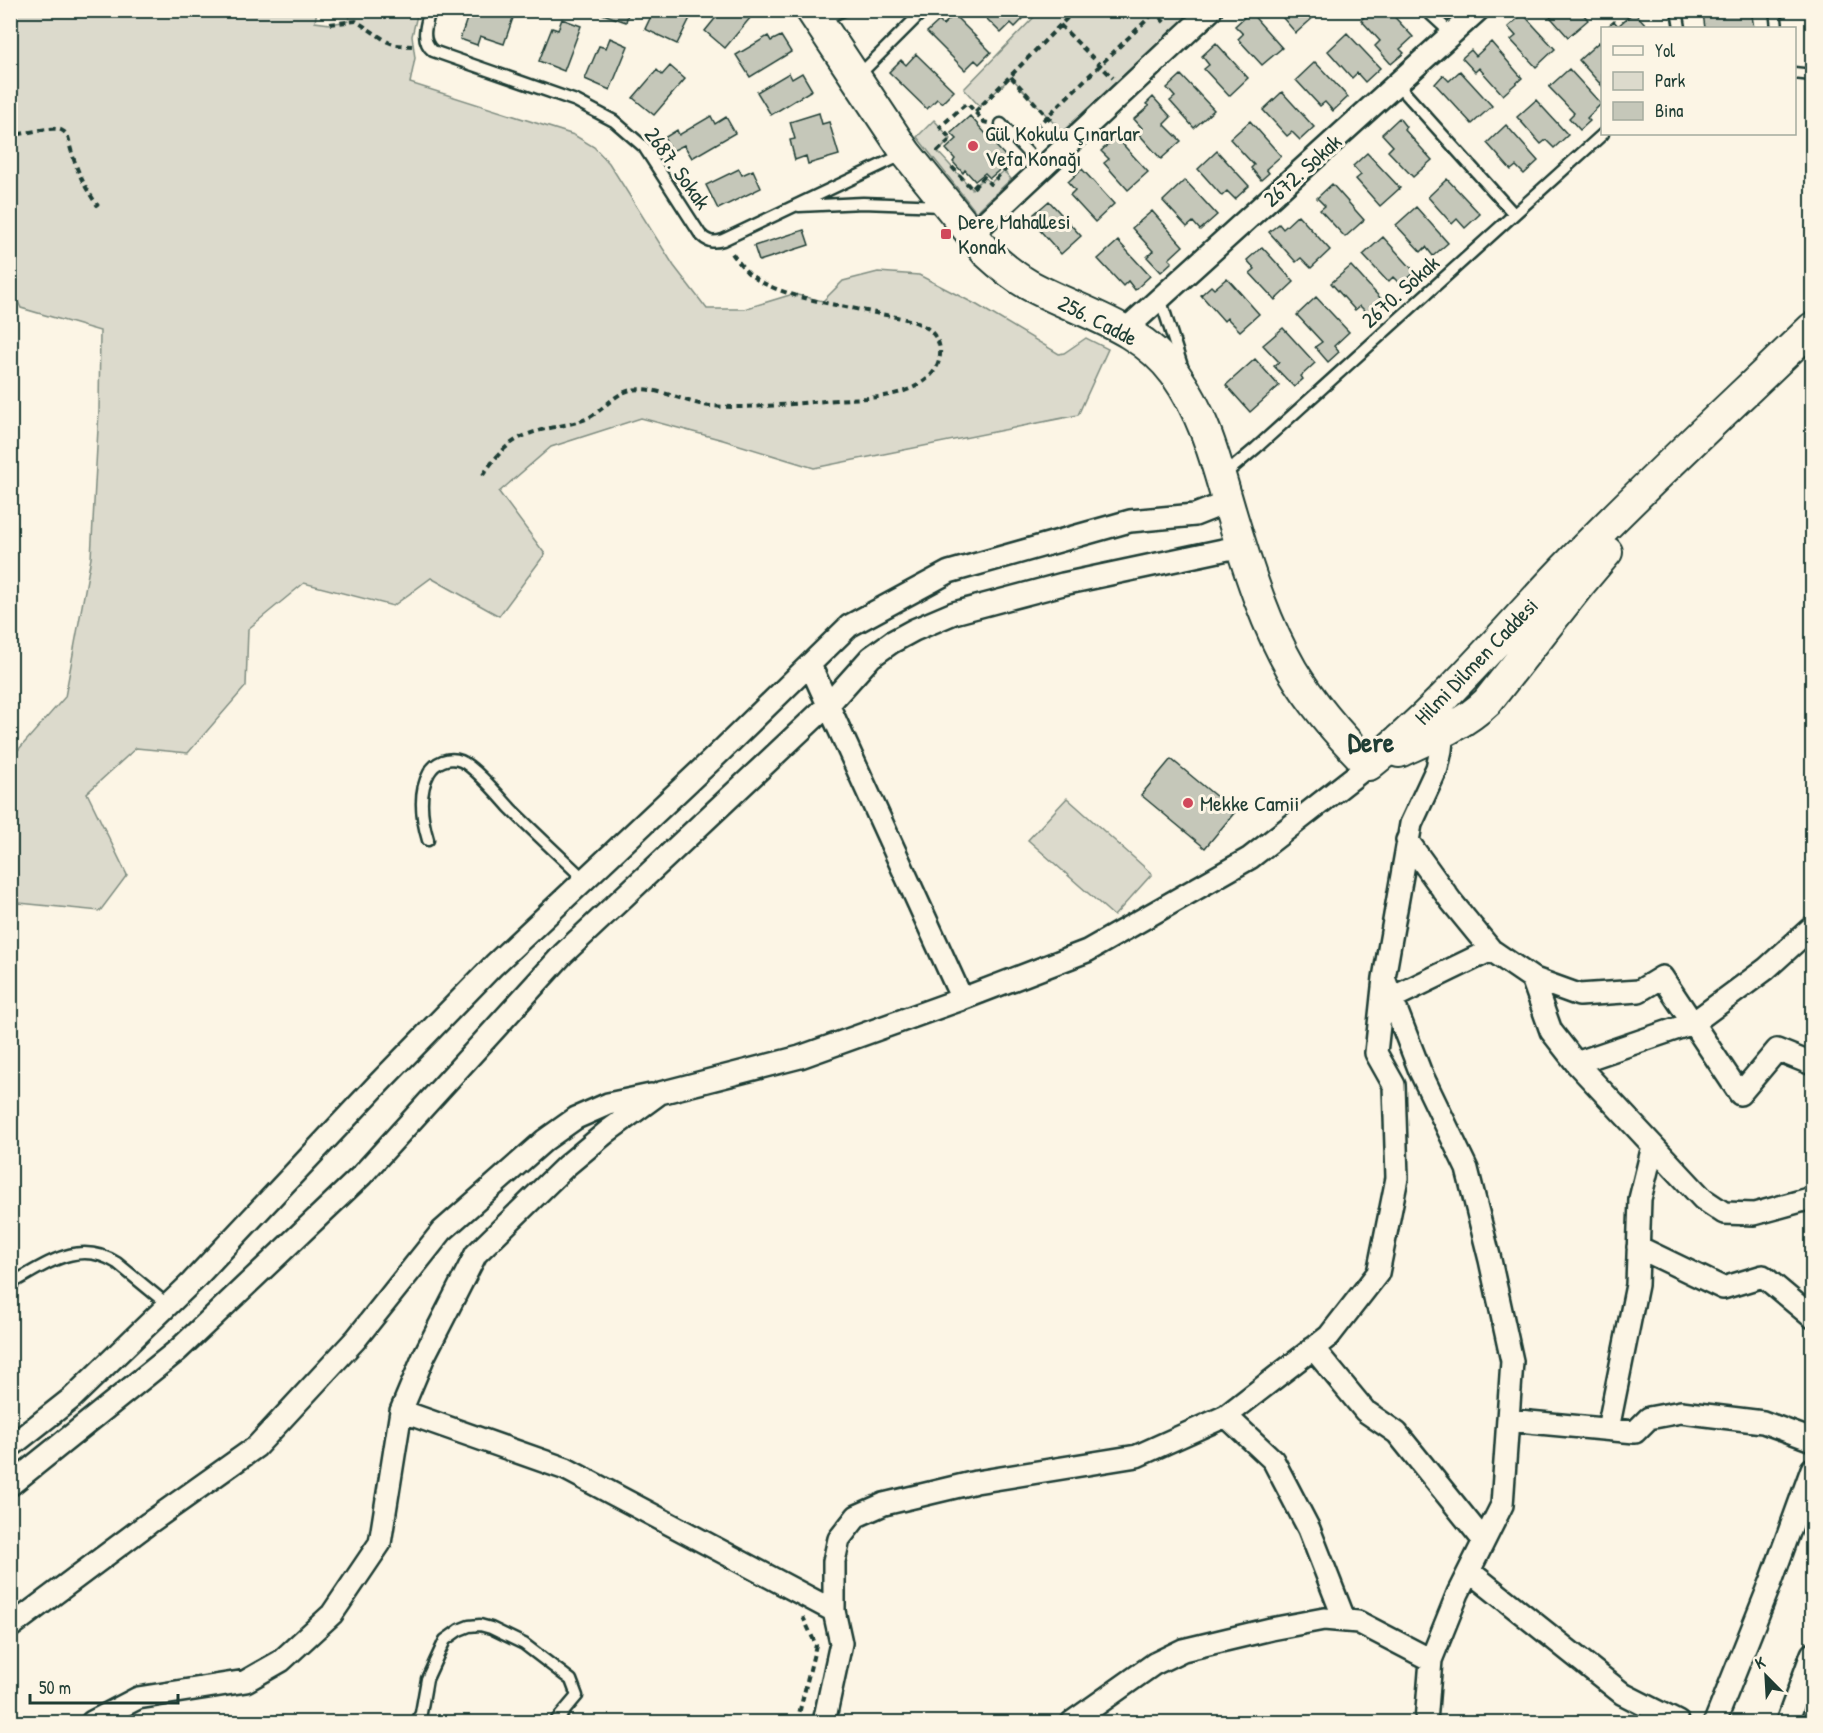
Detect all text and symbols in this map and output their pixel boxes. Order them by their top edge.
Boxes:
legend [1601,27,1796,135]
text: Yol [1655,38,1675,63]
text: Park [1655,68,1686,93]
text: Bina [1655,98,1683,123]
place label: Gül Kokulu Çınarlar Vefa Konağı [985,118,1141,173]
street label: 2687. Sokak [638,121,718,215]
street label: 2672. Sokak [1256,127,1348,213]
marker: Gül Kokulu Çınarlar Vefa Konağı [966,139,980,153]
place label: Dere Mahallesi Konak [958,206,1071,261]
marker: Dere Mahallesi Konak [939,227,953,241]
street label: 2670. Sokak [1355,248,1445,334]
street label: 256. Cadde [1053,287,1143,353]
street label: Hilmi Dilmen Caddesi [1408,591,1544,731]
district label: Dere [1348,723,1395,761]
place label: Mekke Camii [1200,788,1299,818]
marker: Mekke Camii [1181,796,1195,810]
north arrow [1736,1646,1796,1706]
text: K [1752,1650,1769,1674]
scale bar [30,1667,178,1705]
text: 50 m [39,1675,71,1700]

